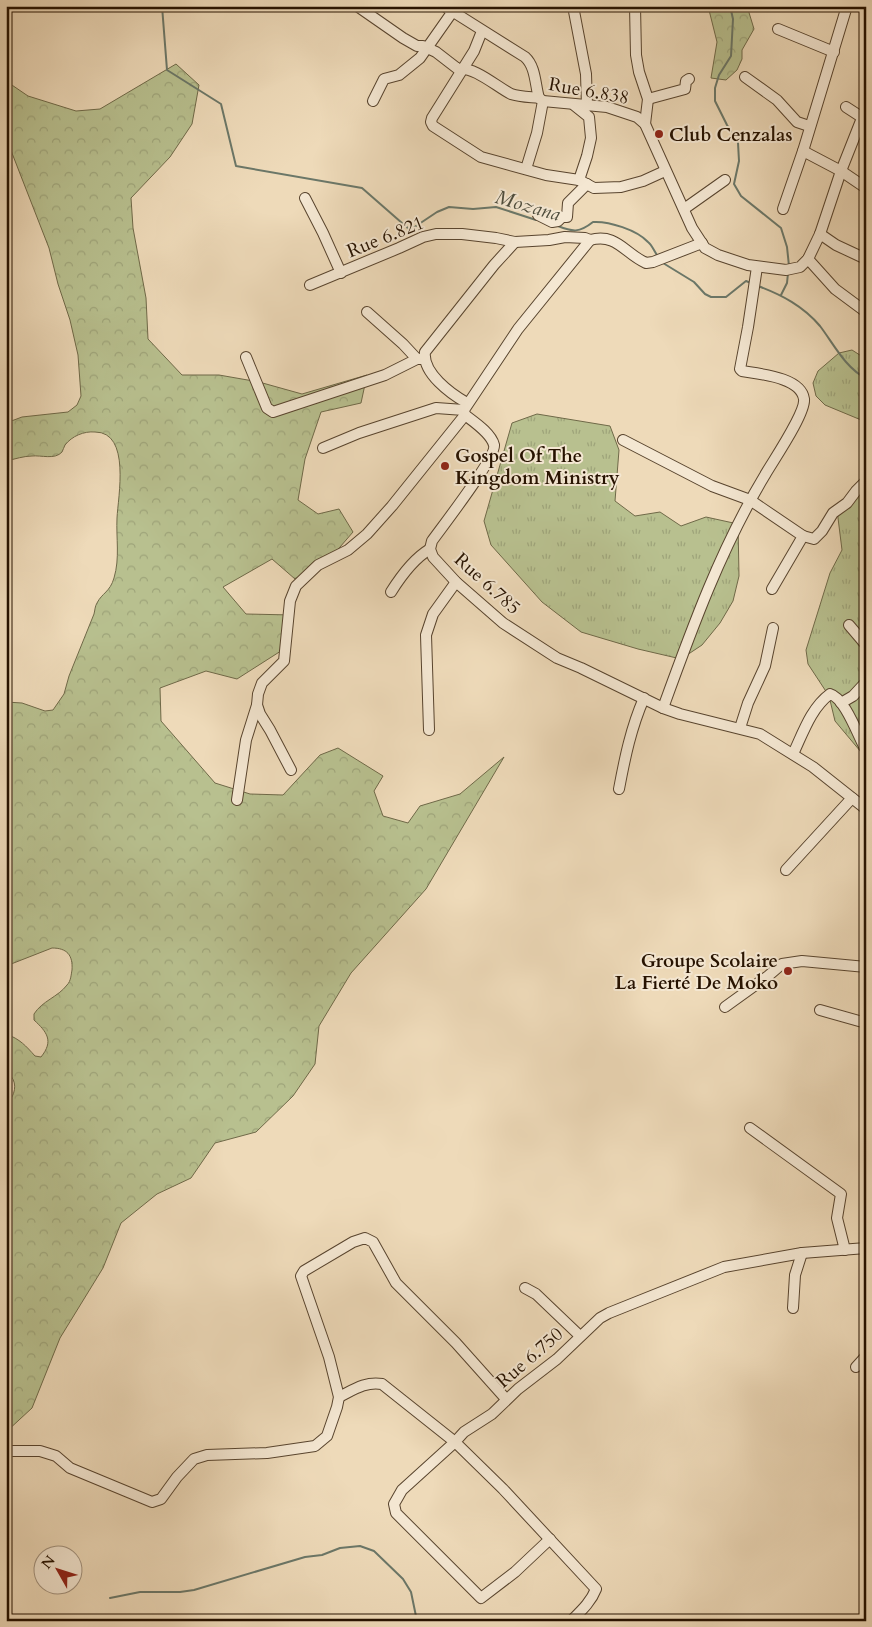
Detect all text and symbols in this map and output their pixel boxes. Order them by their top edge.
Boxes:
street label: Rue 6.838 [547,71,631,111]
place label: Club Cenzalas [669,122,793,148]
marker: Club Cenzalas [653,128,665,140]
water label: Mozana [492,183,564,228]
street label: Rue 6.821 [343,210,428,264]
place label: Gospel Of The Kingdom Ministry [455,443,620,491]
marker: Gospel Of The Kingdom Ministry [439,460,451,472]
street label: Rue 6.785 [449,547,526,621]
place label: Groupe Scolaire La Fierté De Moko [615,948,778,996]
marker: Groupe Scolaire La Fierté De Moko [782,965,794,977]
street label: Rue 6.750 [491,1321,569,1394]
north arrow [32,1544,82,1594]
text: N [37,1551,59,1573]

